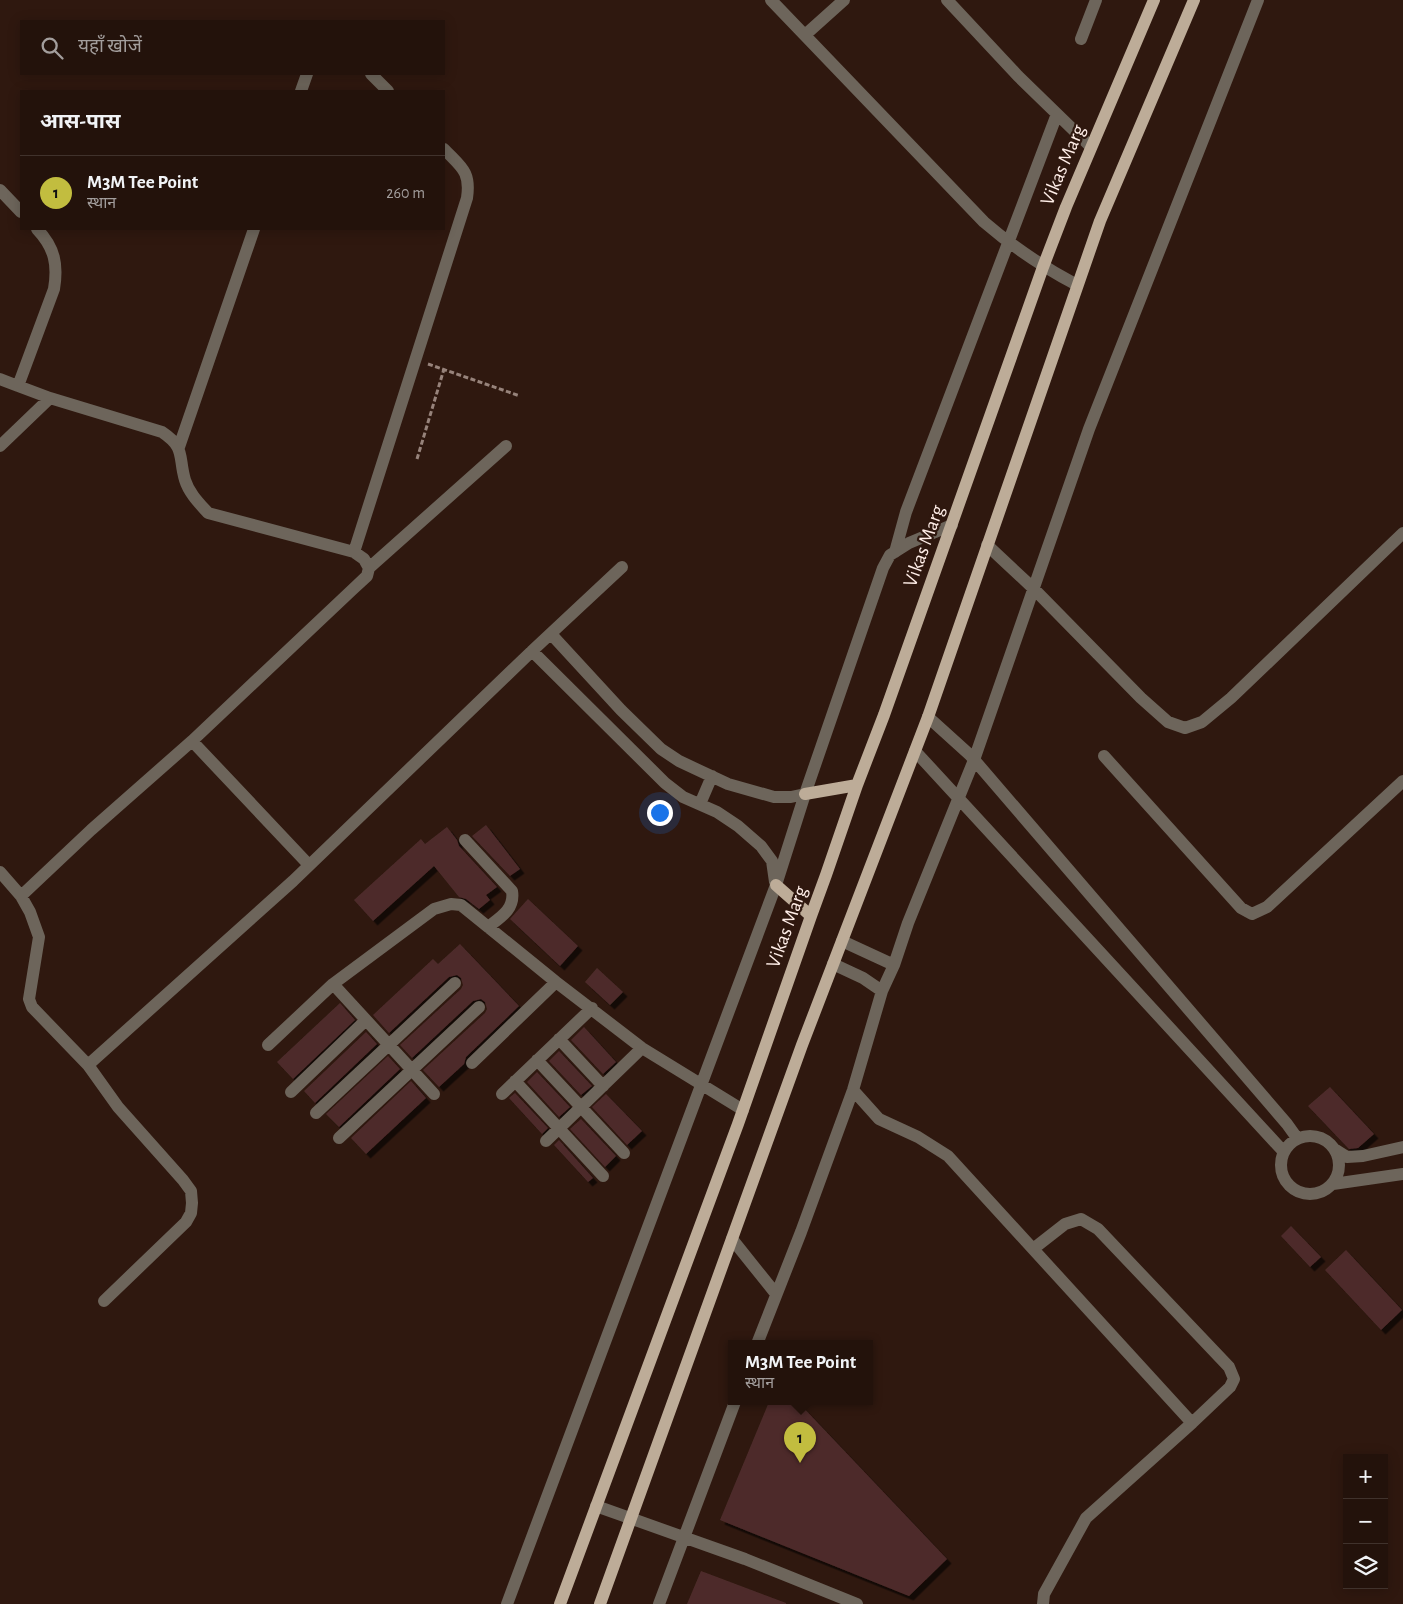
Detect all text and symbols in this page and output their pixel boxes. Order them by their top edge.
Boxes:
search box [20,20,445,75]
icon: search [38,34,66,62]
text: यहाँ खोजें [78,37,142,56]
text: आस-पास [40,111,121,132]
street label: Vikas Marg [1037,121,1089,208]
text: M3M Tee Point [87,173,198,192]
text: 1 [53,185,59,201]
text: 260 m [386,185,425,201]
text: स्थान [87,195,116,211]
street label: Vikas Marg [900,502,948,590]
your location [647,800,673,826]
street label: Vikas Marg [763,883,811,971]
popup [728,1340,873,1405]
text: M3M Tee Point [745,1353,856,1372]
text: स्थान [745,1375,774,1391]
pin: 1 [784,1422,816,1463]
map controls [1343,1454,1388,1589]
button: + [1343,1454,1388,1499]
button: − [1343,1499,1388,1544]
button: layers [1343,1544,1388,1589]

